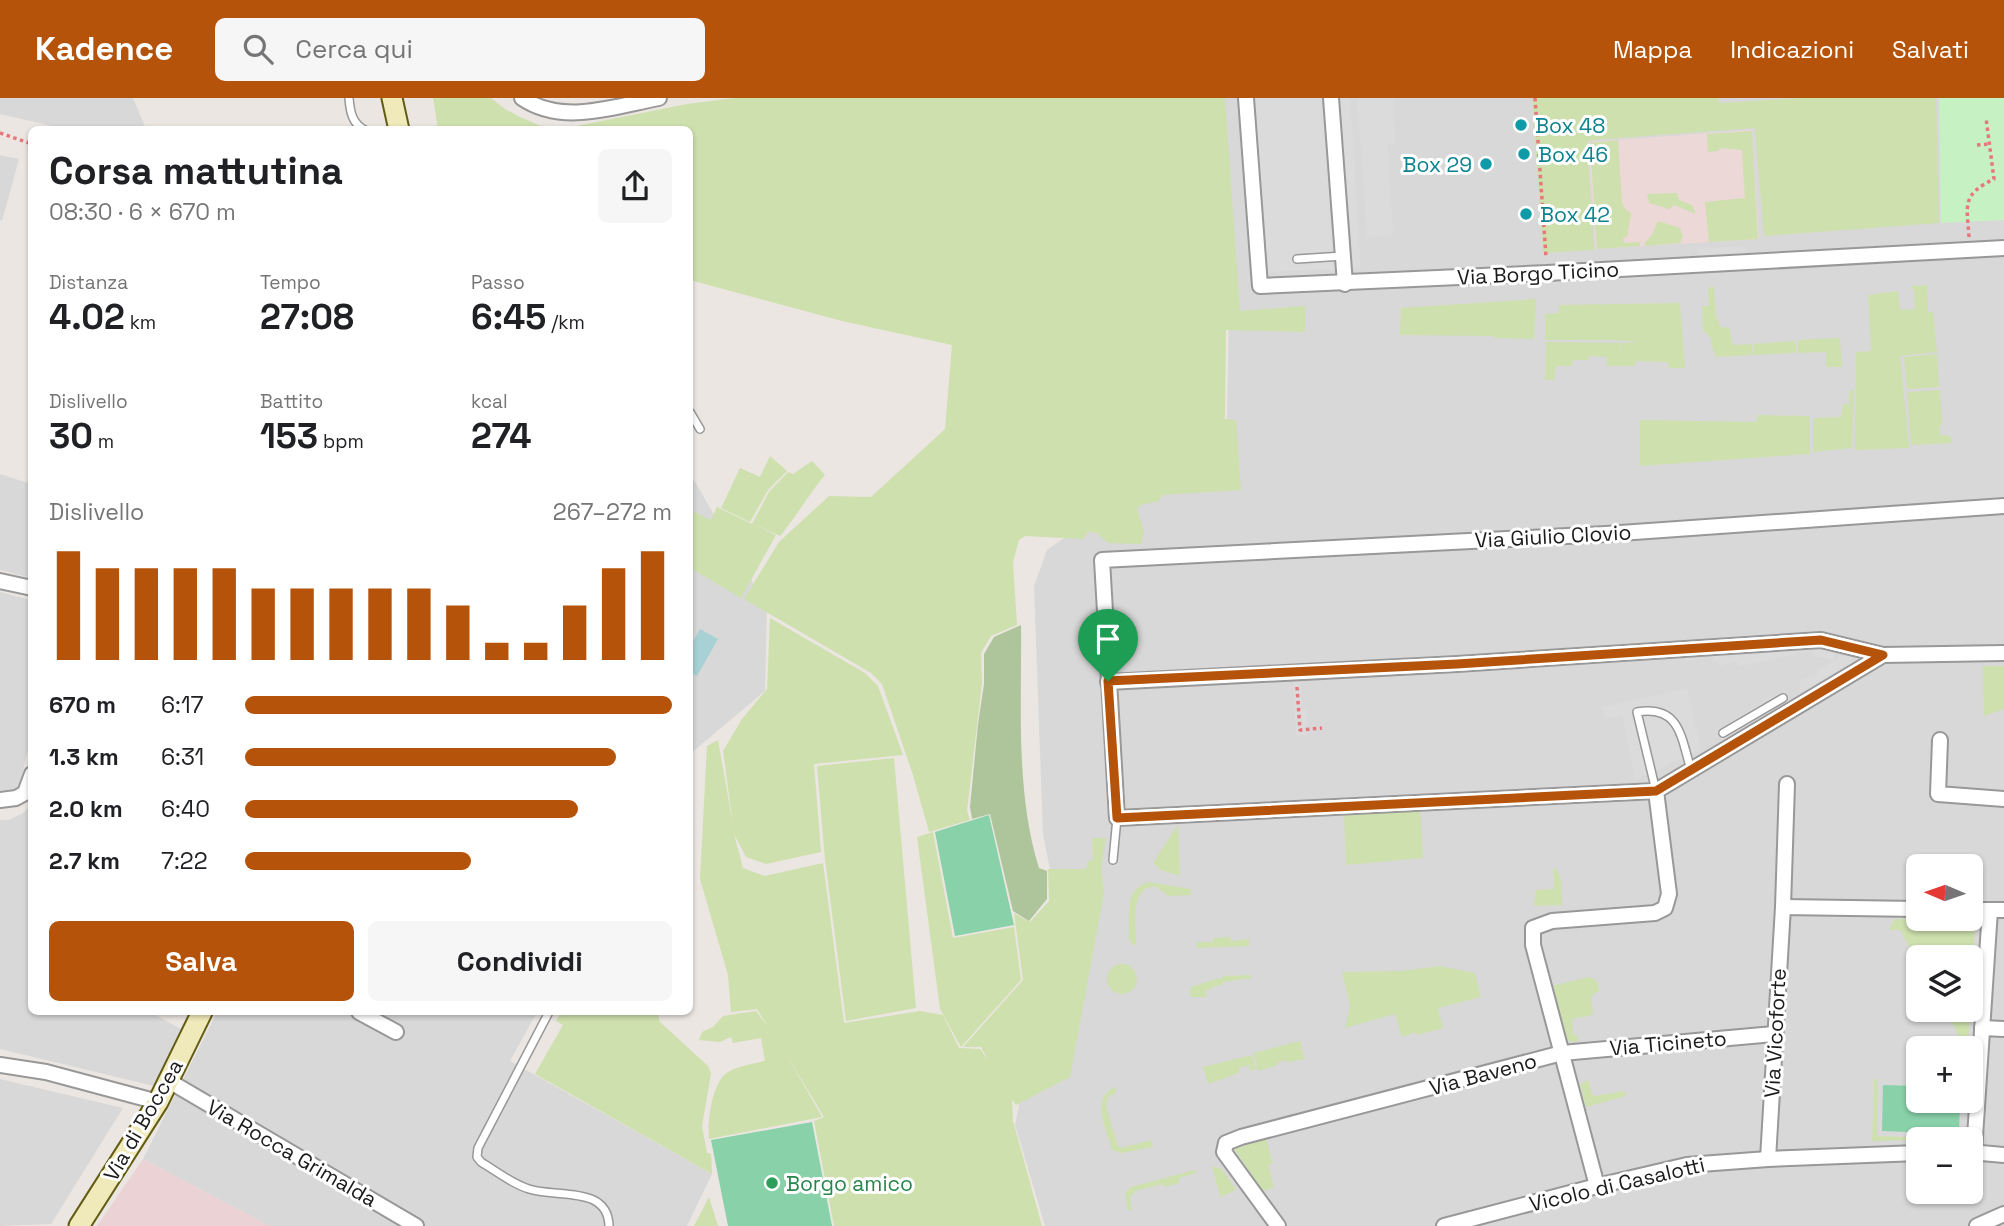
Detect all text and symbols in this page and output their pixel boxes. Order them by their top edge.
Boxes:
search box [215,18,705,81]
text: Kadence [35,28,173,70]
icon: search [239,30,277,68]
text: Cerca qui [295,32,413,66]
text: Mappa [1613,34,1692,65]
text: Indicazioni [1730,34,1854,65]
text: Salvati [1892,34,1969,65]
place label: Box 48 [1535,112,1605,139]
marker: Box 48 [1513,117,1529,133]
place label: Box 46 [1538,141,1608,168]
marker: Box 46 [1516,146,1532,162]
text: Corsa mattutina [49,147,343,195]
button: share [598,149,672,223]
place label: Box 29 [1403,151,1472,178]
marker: Box 29 [1478,156,1494,172]
text: 08:30 · 6 × 670 m [49,197,236,227]
place label: Box 42 [1540,201,1610,228]
marker: Box 42 [1518,206,1534,222]
street label: Via Borgo Ticino [1456,255,1620,291]
text: Distanza [49,270,128,295]
text: Tempo [260,270,321,295]
text: Passo [471,270,525,295]
text: 4.02 [49,295,125,339]
text: 27:08 [260,295,354,339]
text: 6:45 [471,295,546,339]
text: km [125,310,156,335]
text: /km [546,310,585,335]
text: Dislivello [49,389,128,414]
text: Battito [260,389,323,414]
text: kcal [471,389,508,414]
text: 30 [49,414,93,458]
text: 153 [260,414,318,458]
text: 274 [471,414,531,458]
text: m [93,429,114,454]
text: bpm [318,429,364,454]
text: Dislivello [49,497,144,527]
text: 267–272 m [553,497,672,527]
street label: Via Giulio Clovio [1474,518,1632,554]
pin [1078,609,1138,681]
icon: arrive [1089,620,1127,658]
text: 670 m [49,690,116,720]
text: 6:17 [161,690,203,720]
text: 1.3 km [49,742,119,772]
text: 6:31 [161,742,204,772]
text: 2.0 km [49,794,123,824]
text: 6:40 [161,794,210,824]
text: 2.7 km [49,846,120,876]
text: 7:22 [161,846,208,876]
north arrow [1906,854,1983,931]
map controls [1906,854,1983,1204]
button: Salva [49,921,354,1001]
button: Condividi [368,921,672,1001]
button: layers [1906,945,1983,1022]
street label: Via Vicoforte [1758,967,1792,1099]
street label: Via Ticineto [1608,1024,1728,1062]
button: + [1906,1036,1983,1113]
street label: Via Baveno [1426,1047,1540,1101]
street label: Via di Boccea [97,1054,189,1186]
street label: Via Rocca Grimalda [202,1093,382,1213]
button: − [1906,1127,1983,1204]
street label: Vicolo di Casalotti [1527,1151,1707,1217]
place label: Borgo amico [786,1170,913,1197]
marker: Borgo amico [764,1175,780,1191]

